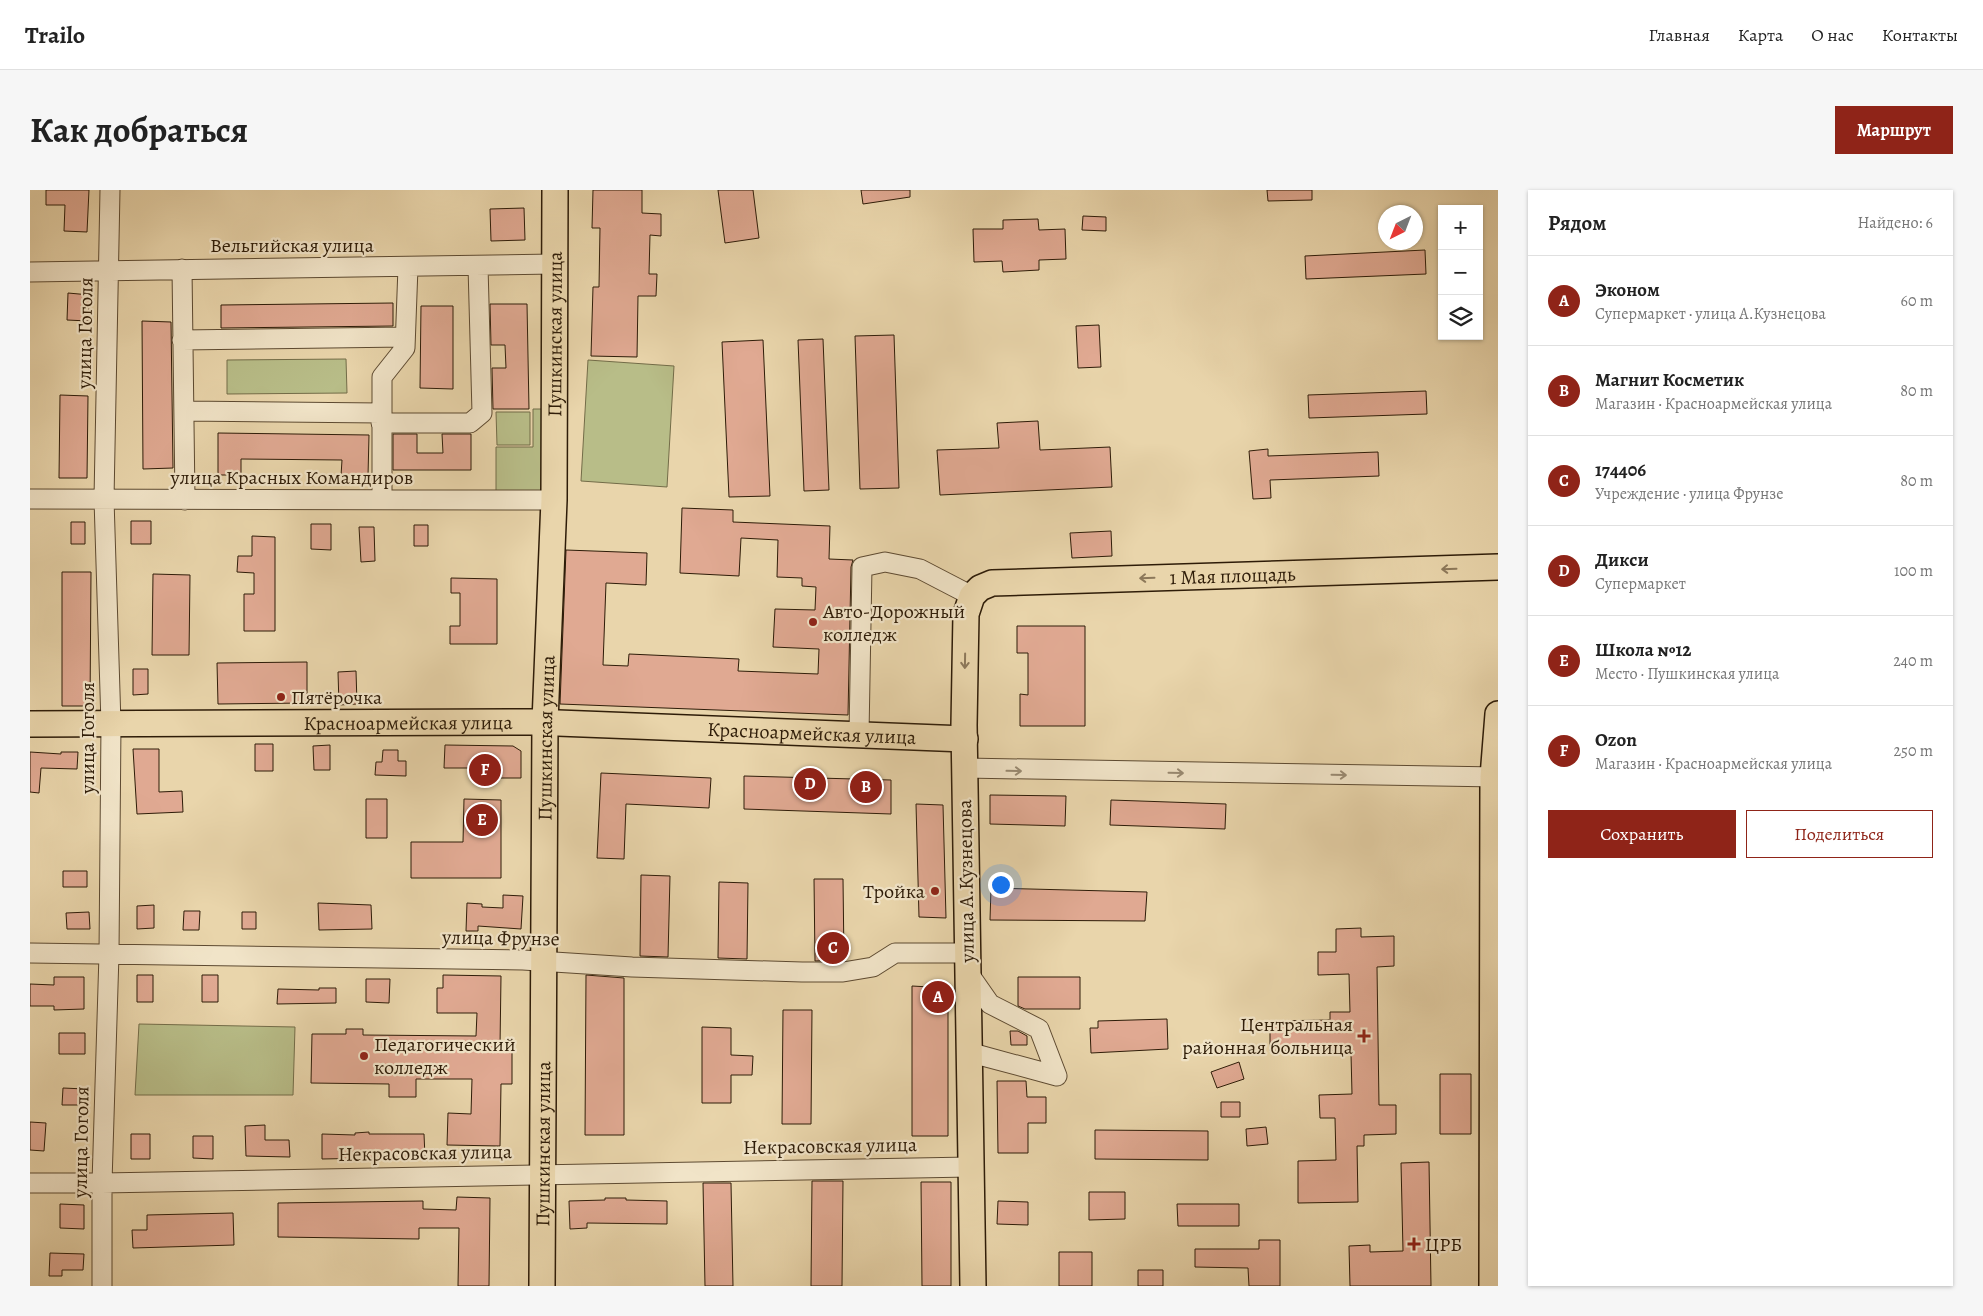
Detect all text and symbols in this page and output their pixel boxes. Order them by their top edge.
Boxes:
text: Trailo [25,19,85,51]
text: Главная [1649,23,1710,47]
text: Карта [1738,23,1783,47]
text: О нас [1811,23,1854,47]
text: Контакты [1882,23,1958,47]
text: Как добраться [30,106,248,154]
button: Маршрут [1835,106,1953,154]
north arrow [1378,205,1423,250]
map controls [1438,205,1483,340]
button: + [1438,205,1483,250]
text: Рядом [1548,209,1606,237]
text: Найдено: 6 [1858,212,1933,234]
street label: Вельгийская улица [210,232,375,259]
button: − [1438,250,1483,295]
street label: Пушкинская улица [541,251,568,417]
street label: улица Гоголя [71,277,99,390]
text: Эконом [1595,277,1660,303]
text: A [1559,290,1569,312]
text: 60 m [1901,290,1933,312]
button: layers [1438,295,1483,340]
text: Супермаркет · улица А.Кузнецова [1595,303,1826,325]
text: Магнит Косметик [1595,367,1744,393]
text: B [1559,380,1569,402]
text: 80 m [1900,380,1933,402]
text: Магазин · Красноармейская улица [1595,393,1832,415]
text: 174406 [1595,457,1646,483]
street label: улица Красных Командиров [170,464,413,491]
text: C [1559,470,1569,492]
text: 80 m [1900,470,1933,492]
text: Учреждение · улица Фрунзе [1595,483,1783,505]
text: Дикси [1595,547,1649,573]
street label: 1 Мая площадь [1169,560,1296,591]
text: D [1558,560,1570,582]
text: 100 m [1894,560,1933,582]
one-way arrow [1442,564,1458,574]
one-way arrow [1139,573,1156,583]
text: Супермаркет [1595,573,1686,595]
place label: Авто-Дорожный колледж [822,598,965,648]
marker: Авто-Дорожный колледж [807,616,819,628]
text: Школа №12 [1595,637,1692,663]
text: E [1559,650,1569,672]
text: 240 m [1893,650,1933,672]
one-way arrow [960,653,970,669]
street label: Пушкинская улица [531,654,561,821]
text: Место · Пушкинская улица [1595,663,1779,685]
street label: улица Гоголя [74,682,101,795]
place label: Пятёрочка [291,684,383,711]
marker: Пятёрочка [275,691,287,703]
street label: Красноармейская улица [303,709,513,736]
street label: Красноармейская улица [707,715,918,751]
text: Ozon [1595,727,1637,753]
text: F [1560,740,1568,762]
text: 250 m [1894,740,1933,762]
pin: F [469,751,501,789]
text: Магазин · Красноармейская улица [1595,753,1832,775]
pin: D [794,765,826,803]
one-way arrow [1005,766,1021,775]
pin: B [850,768,882,806]
one-way arrow [1168,768,1184,778]
one-way arrow [1330,770,1346,780]
street label: улица А.Кузнецова [951,798,981,964]
pin: E [466,801,498,839]
button: Сохранить [1548,810,1736,858]
button: Поделиться [1746,810,1933,858]
your location [988,872,1014,898]
place label: Тройка [863,878,926,905]
marker: Тройка [929,885,941,897]
street label: улица Фрунзе [441,923,560,953]
pin: C [817,929,849,967]
pin: A [922,978,954,1016]
place label: Центральная районная больница [1182,1011,1354,1061]
marker: Центральная районная больница [1357,1029,1371,1043]
place label: Педагогический колледж [374,1031,516,1081]
marker: Педагогический колледж [358,1050,370,1062]
street label: Пушкинская улица [529,1060,557,1227]
street label: улица Гоголя [67,1086,95,1199]
street label: Некрасовская улица [743,1131,918,1161]
street label: Некрасовская улица [338,1138,513,1168]
place label: ЦРБ [1425,1231,1462,1258]
marker: ЦРБ [1407,1237,1421,1251]

